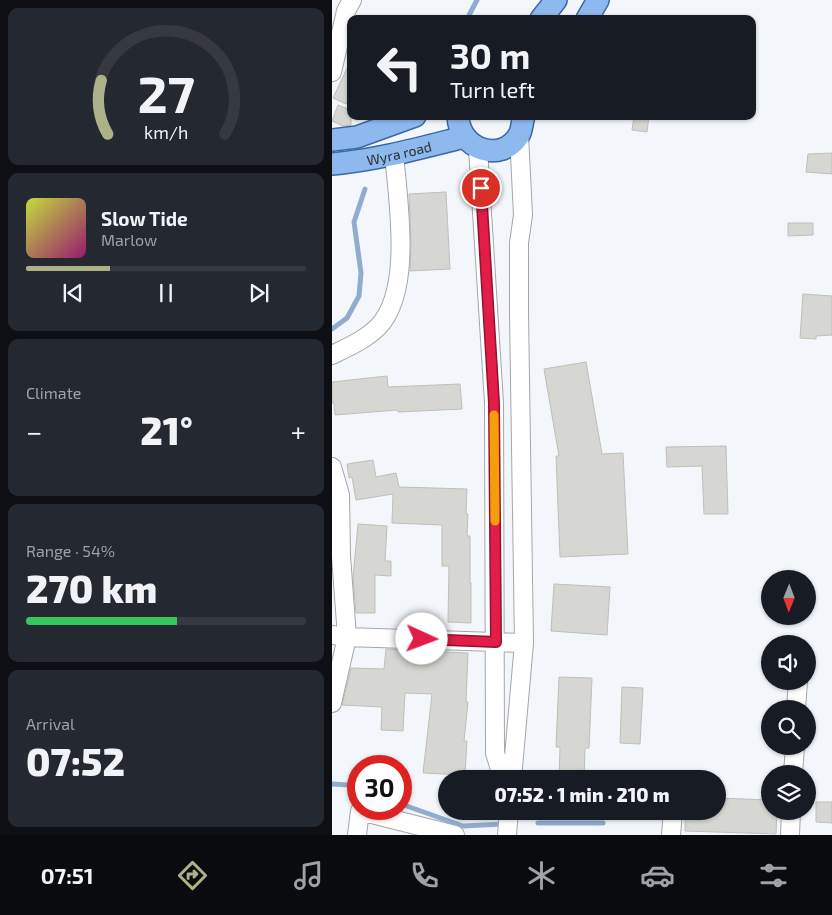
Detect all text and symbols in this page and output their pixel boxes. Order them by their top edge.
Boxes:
text: 30 m [450,34,530,76]
icon: left [367,35,432,100]
text: 27 [137,61,195,123]
text: Turn left [450,76,535,102]
text: km/h [144,121,188,143]
street label: Wyra road [365,137,433,168]
pin [460,167,502,209]
icon: arrive [467,174,495,202]
text: Slow Tide [101,207,188,230]
text: Marlow [101,230,157,249]
icon: previous [59,279,87,307]
icon: pause [152,279,180,307]
icon: next [245,279,273,307]
text: Climate [26,383,81,402]
text: 21° [140,407,193,453]
text: − [26,414,42,448]
text: + [291,414,306,448]
text: Range · 54% [26,541,115,560]
text: 270 km [26,565,157,611]
north arrow [761,570,816,625]
map controls [761,570,816,820]
position arrow [395,612,447,664]
button: sound [761,635,816,690]
button: search [761,700,816,755]
text: Arrival [26,714,75,733]
text: 07:52 [26,738,125,784]
speed limit sign: 30 [347,755,412,820]
button: layers [761,765,816,820]
text: 07:52 · 1 min · 210 m [495,783,669,806]
icon: directions [175,858,210,893]
icon: music [291,858,326,893]
icon: phone [407,858,442,893]
icon: climate [524,858,559,893]
icon: car [640,858,675,893]
icon: filters [756,858,791,893]
text: 07:51 [41,862,93,888]

